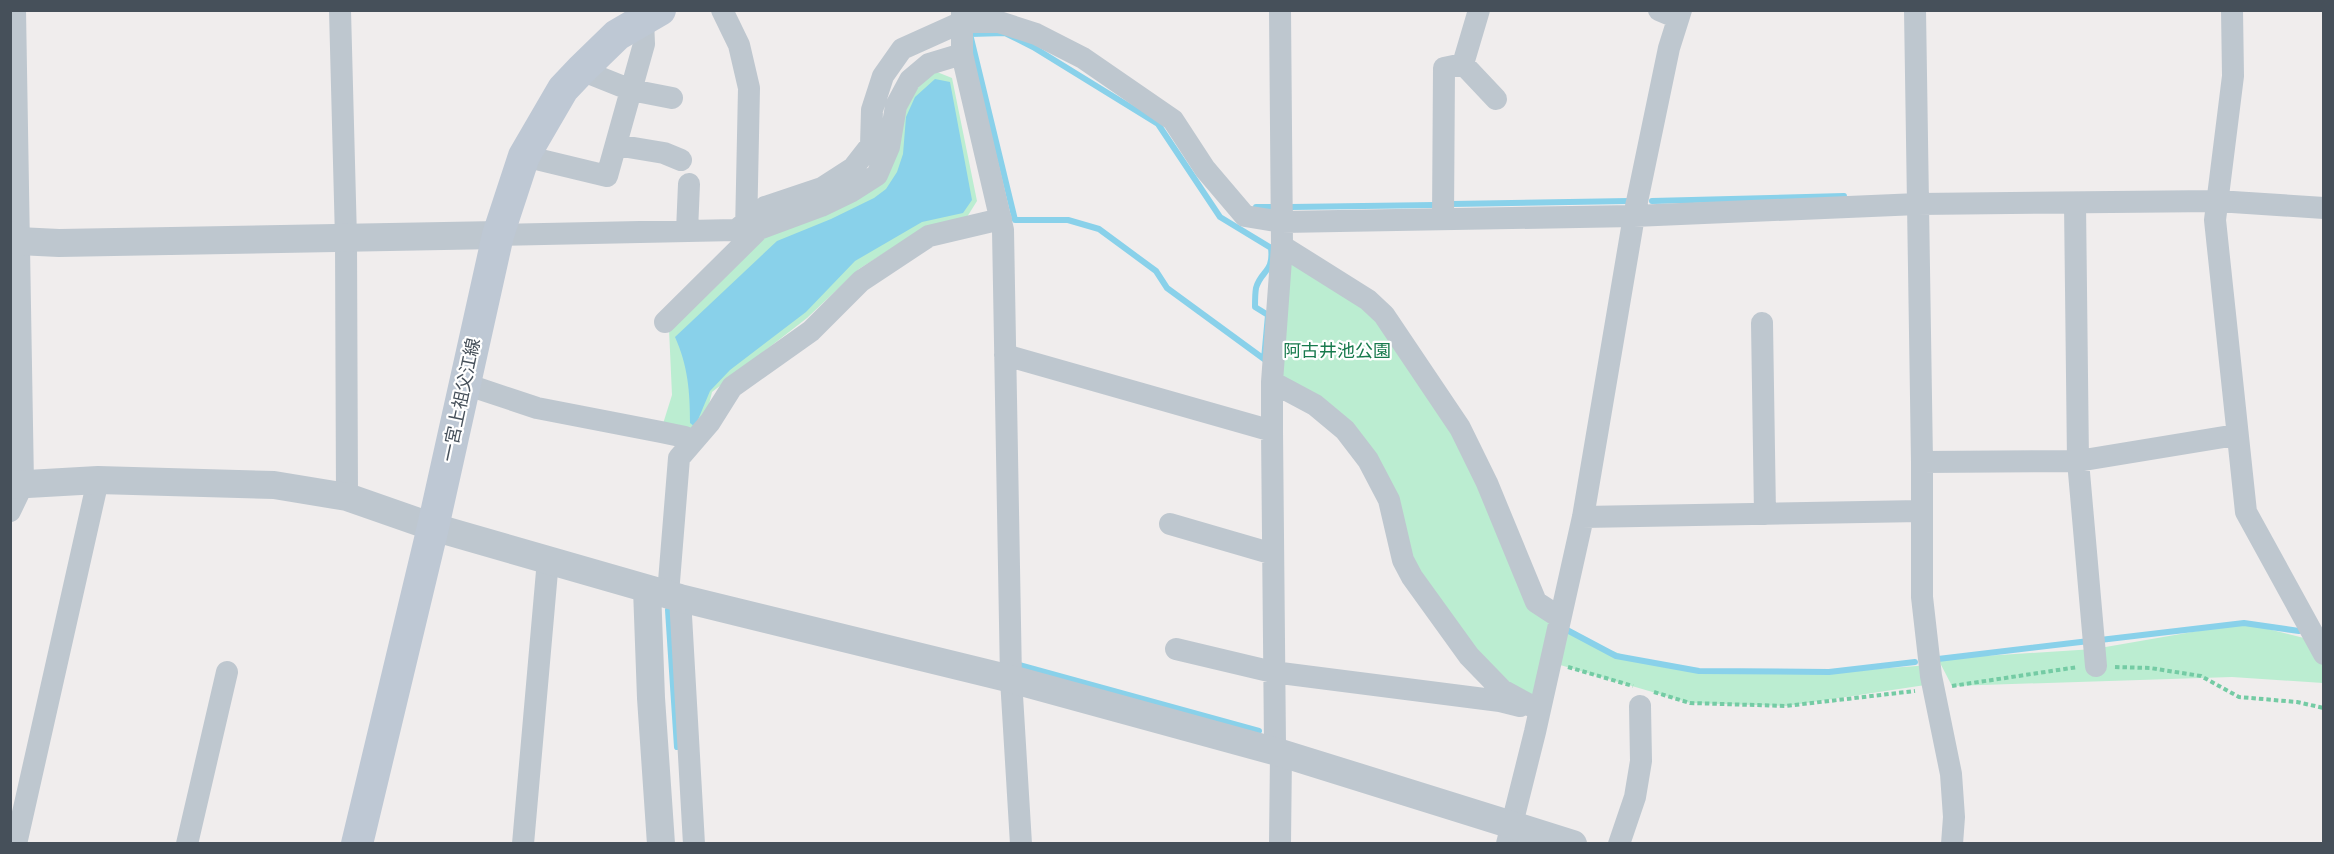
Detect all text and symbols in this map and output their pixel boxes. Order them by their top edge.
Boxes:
street label: 一宮上祖父江線 [438,336,484,464]
park label: 阿古井池公園 [1283,341,1391,361]

